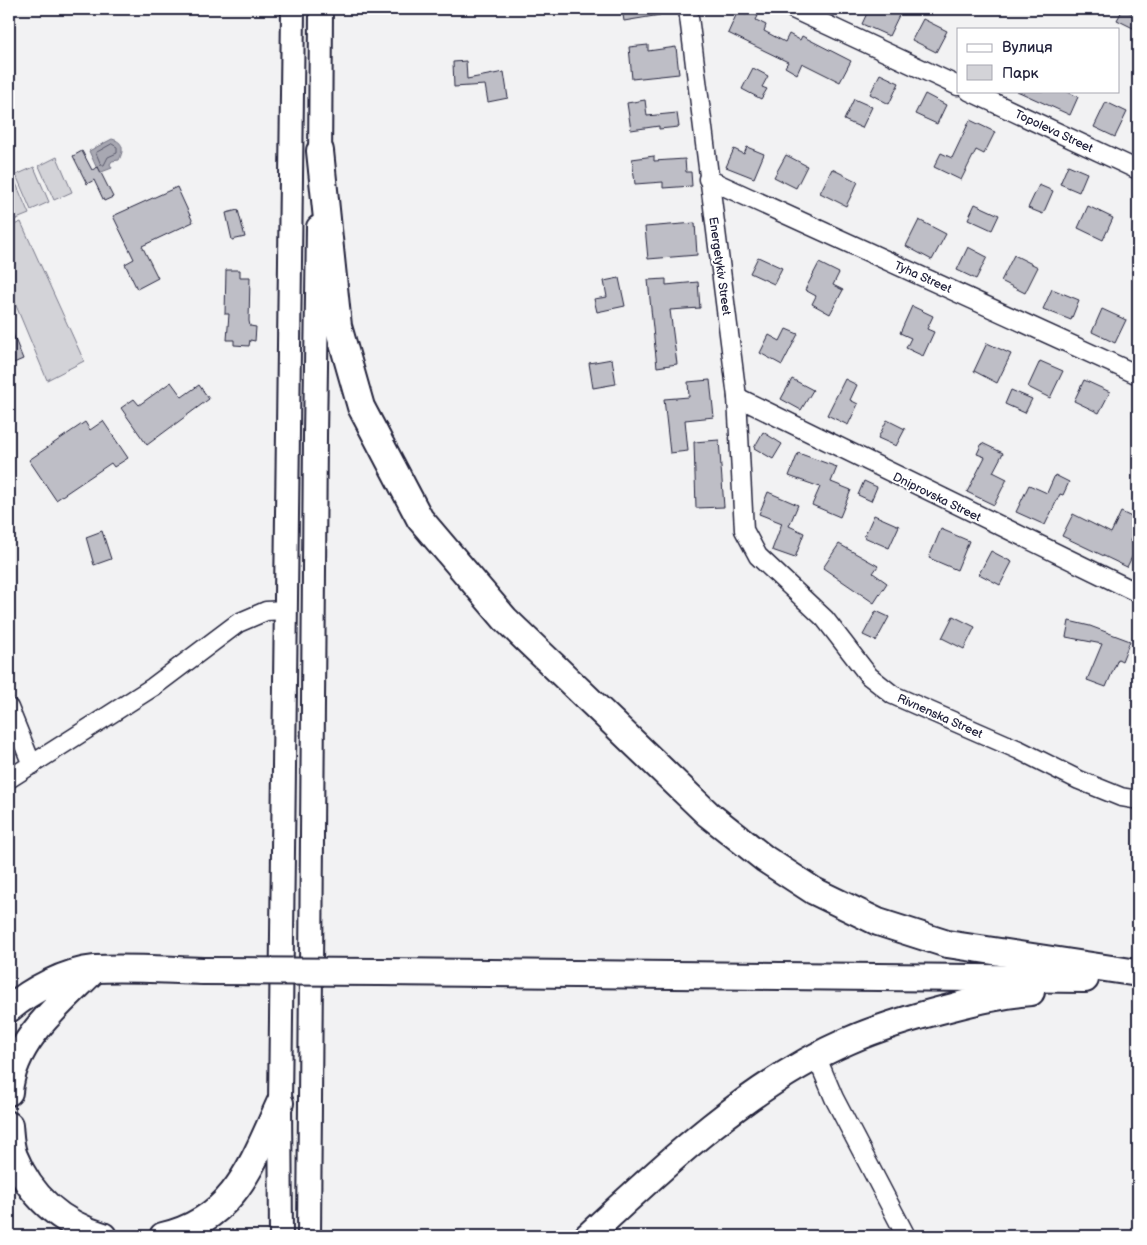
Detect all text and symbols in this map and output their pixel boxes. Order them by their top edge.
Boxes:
legend [957,28,1120,92]
text: Вулиця [1002,38,1053,57]
text: Парк [1002,64,1039,83]
street label: Topoleva Street [1012,107,1096,156]
street label: Energetykiv Street [705,216,734,316]
street label: Tyha Street [892,258,954,297]
street label: Dniprovska Street [890,470,984,525]
street label: Rivnenska Street [895,691,985,742]

